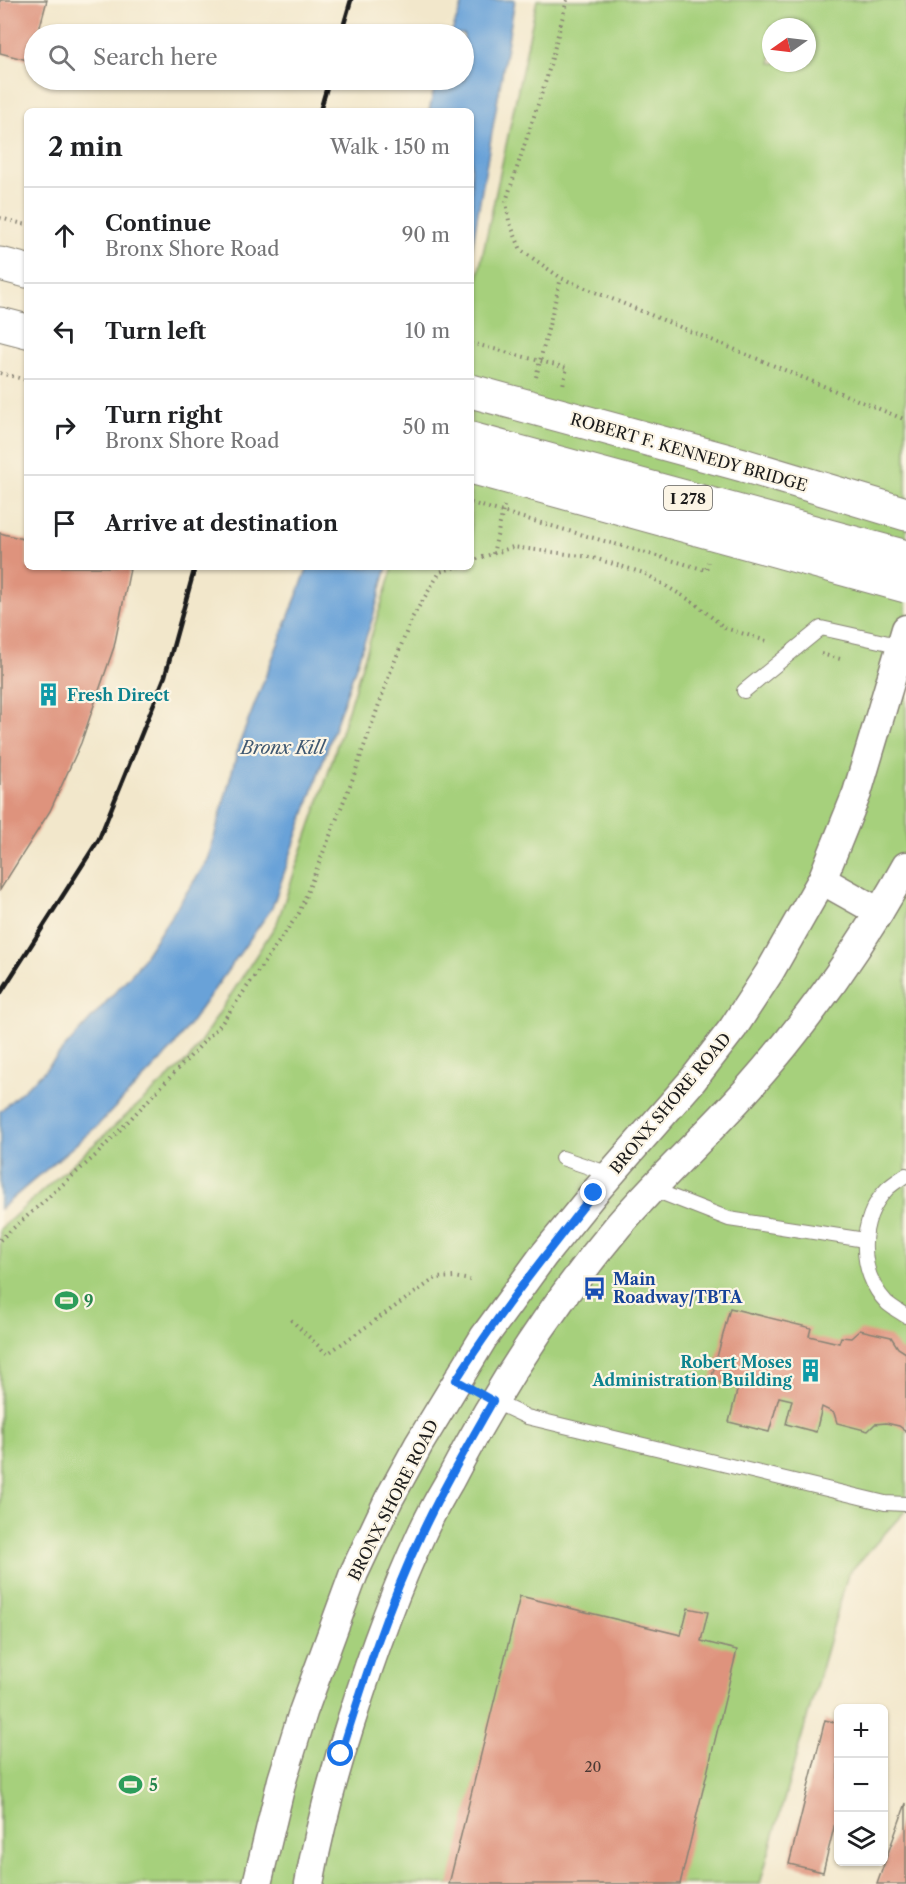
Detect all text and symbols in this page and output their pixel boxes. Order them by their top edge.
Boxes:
north arrow [762,18,816,72]
search box [24,24,474,90]
icon: search [45,41,78,74]
text: Search here [93,44,218,71]
text: 2 min [48,131,123,163]
text: Walk · 150 m [330,135,450,159]
text: Continue [105,210,211,237]
icon: ahead [48,219,81,252]
text: 90 m [402,223,450,247]
text: Bronx Shore Road [105,237,280,261]
icon: left [48,315,81,348]
text: Turn left [105,318,206,345]
text: 10 m [405,319,450,343]
text: Turn right [105,402,223,429]
street label: ROBERT F. KENNEDY BRIDGE [568,409,810,495]
icon: right [48,411,81,444]
text: 50 m [403,415,450,439]
text: Bronx Shore Road [105,429,280,453]
road number: I 278 [664,486,712,510]
icon: arrive [48,507,81,540]
text: Arrive at destination [105,510,338,537]
building icon: Fresh Direct [36,682,62,708]
place label: Fresh Direct [67,685,170,705]
water label: Bronx Kill [239,737,327,759]
street label: BRONX SHORE ROAD [605,1028,735,1178]
route end [580,1179,606,1205]
place label: Main Roadway/TBTA [613,1269,743,1307]
bus stop icon: Main Roadway/TBTA [582,1275,608,1301]
sports icon: 9 [53,1288,79,1314]
place label: 9 [84,1291,94,1311]
place label: Robert Moses Administration Building [591,1352,793,1390]
building icon: Robert Moses Administration Building [797,1358,823,1384]
street label: BRONX SHORE ROAD [344,1416,442,1584]
map controls [834,1704,888,1866]
button: + [834,1704,888,1758]
route start [327,1740,353,1766]
house number: 20 [585,1758,602,1776]
button: − [834,1758,888,1812]
sports icon: 5 [118,1772,144,1798]
place label: 5 [149,1775,158,1795]
button: layers [834,1812,888,1866]

